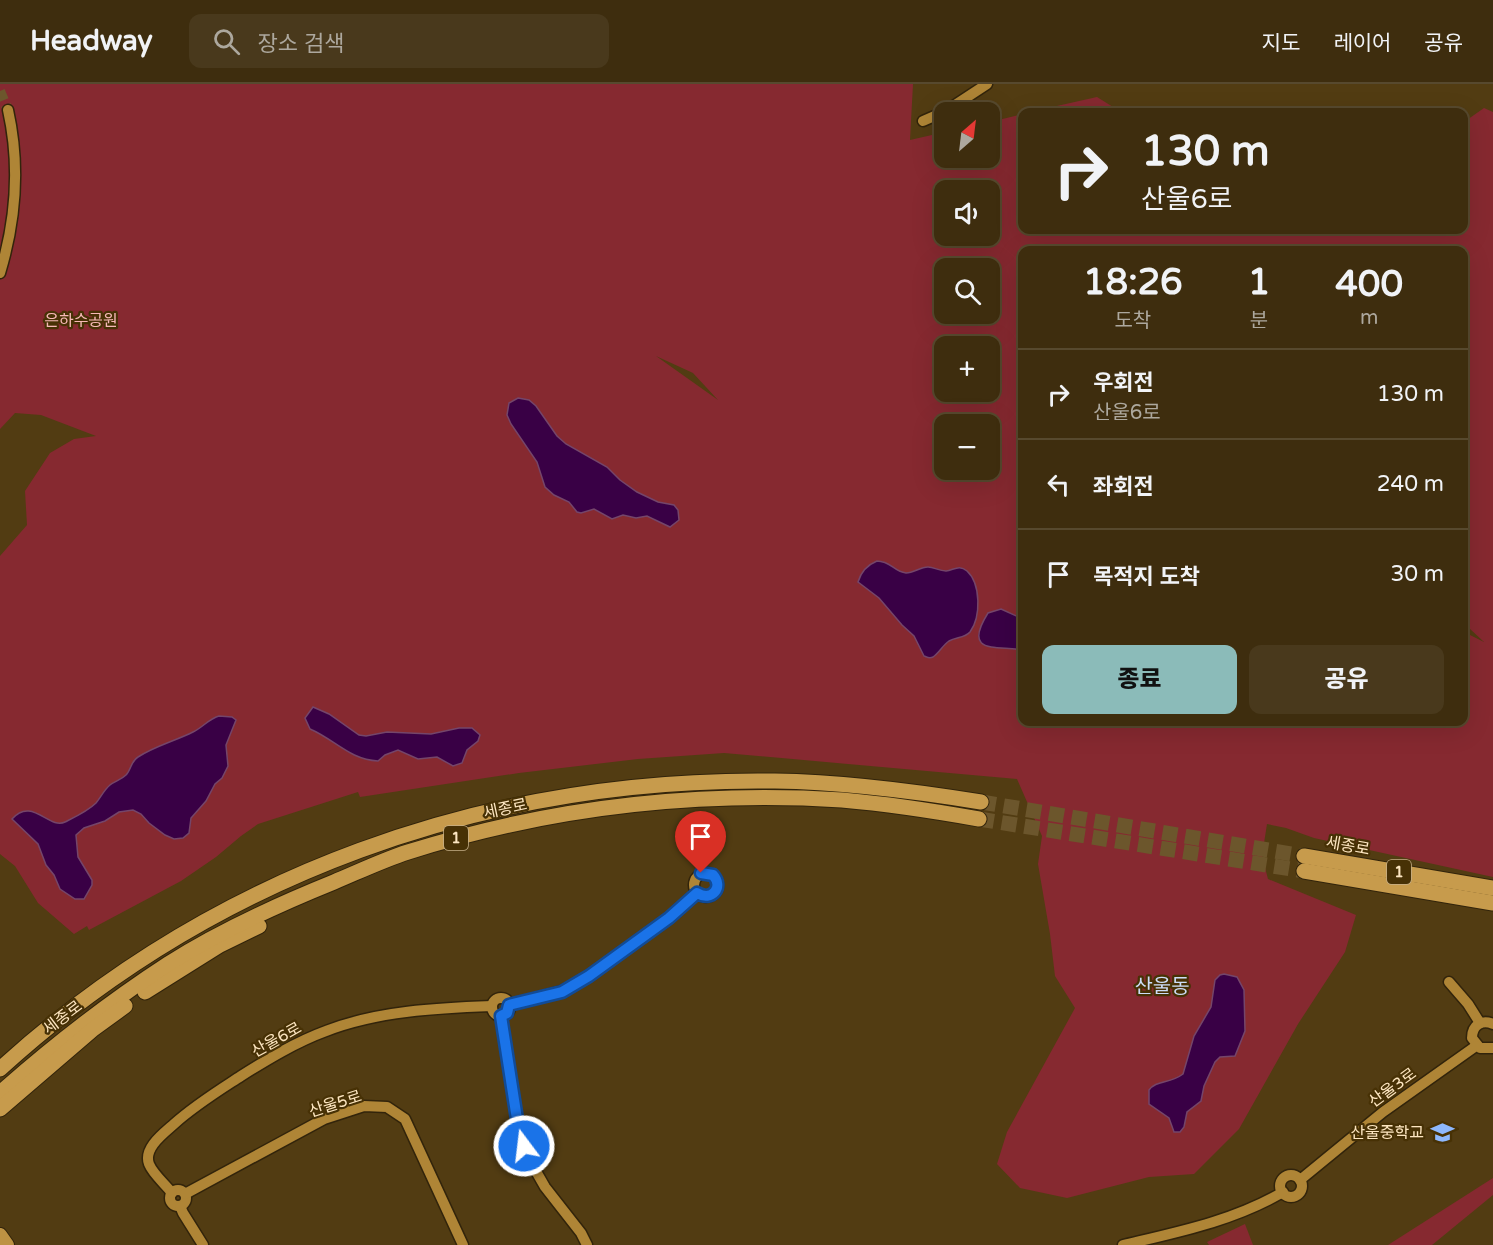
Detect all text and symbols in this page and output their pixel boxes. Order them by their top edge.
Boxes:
search box [189,14,609,68]
text: Headway [30,24,153,58]
icon: search [210,25,243,58]
text: 장소 검색 [258,31,344,57]
text: 지도 [1262,31,1300,56]
text: 레이어 [1333,31,1391,56]
text: 공유 [1424,31,1463,56]
north arrow [934,102,1000,168]
map controls [934,102,1000,480]
text: 130 m [1141,126,1270,177]
icon: right [1042,132,1120,210]
button: sound [934,180,1000,246]
text: 산울6로 [1141,183,1232,216]
button: search [934,258,1000,324]
text: 18:26 [1083,261,1183,304]
text: 1 [1248,261,1270,304]
text: 400 [1335,263,1403,306]
text: m [1360,306,1378,330]
text: 도착 [1114,309,1151,333]
text: 분 [1250,309,1268,333]
park label: 은하수공원 [44,311,118,331]
button: + [934,336,1000,402]
text: 우회전 [1093,370,1154,396]
icon: right [1042,378,1075,411]
text: 130 m [1377,381,1444,407]
text: 산울6로 [1093,401,1161,425]
button: − [934,414,1000,480]
icon: left [1042,468,1075,501]
text: 240 m [1377,471,1444,497]
text: 좌회전 [1093,474,1154,500]
icon: arrive [1042,558,1075,591]
text: 30 m [1390,561,1444,587]
text: 목적지 도착 [1093,564,1200,590]
button: 종료 [1042,645,1237,714]
button: 공유 [1249,645,1444,714]
street label: 세종로 [482,795,529,823]
pin [675,811,726,873]
icon: arrive [684,820,717,853]
road number: 1 [444,826,468,850]
street label: 세종로 [1324,832,1372,860]
road number: 1 [1387,860,1411,884]
district label: 산울동 [1134,975,1190,999]
street label: 세종로 [39,996,86,1039]
street label: 산울6로 [248,1018,305,1062]
street label: 산울3로 [1365,1064,1421,1112]
street label: 산울5로 [306,1086,364,1122]
position arrow [492,1114,556,1178]
school or university icon: 산울중학교 [1429,1119,1455,1145]
place label: 산울중학교 [1350,1123,1424,1143]

